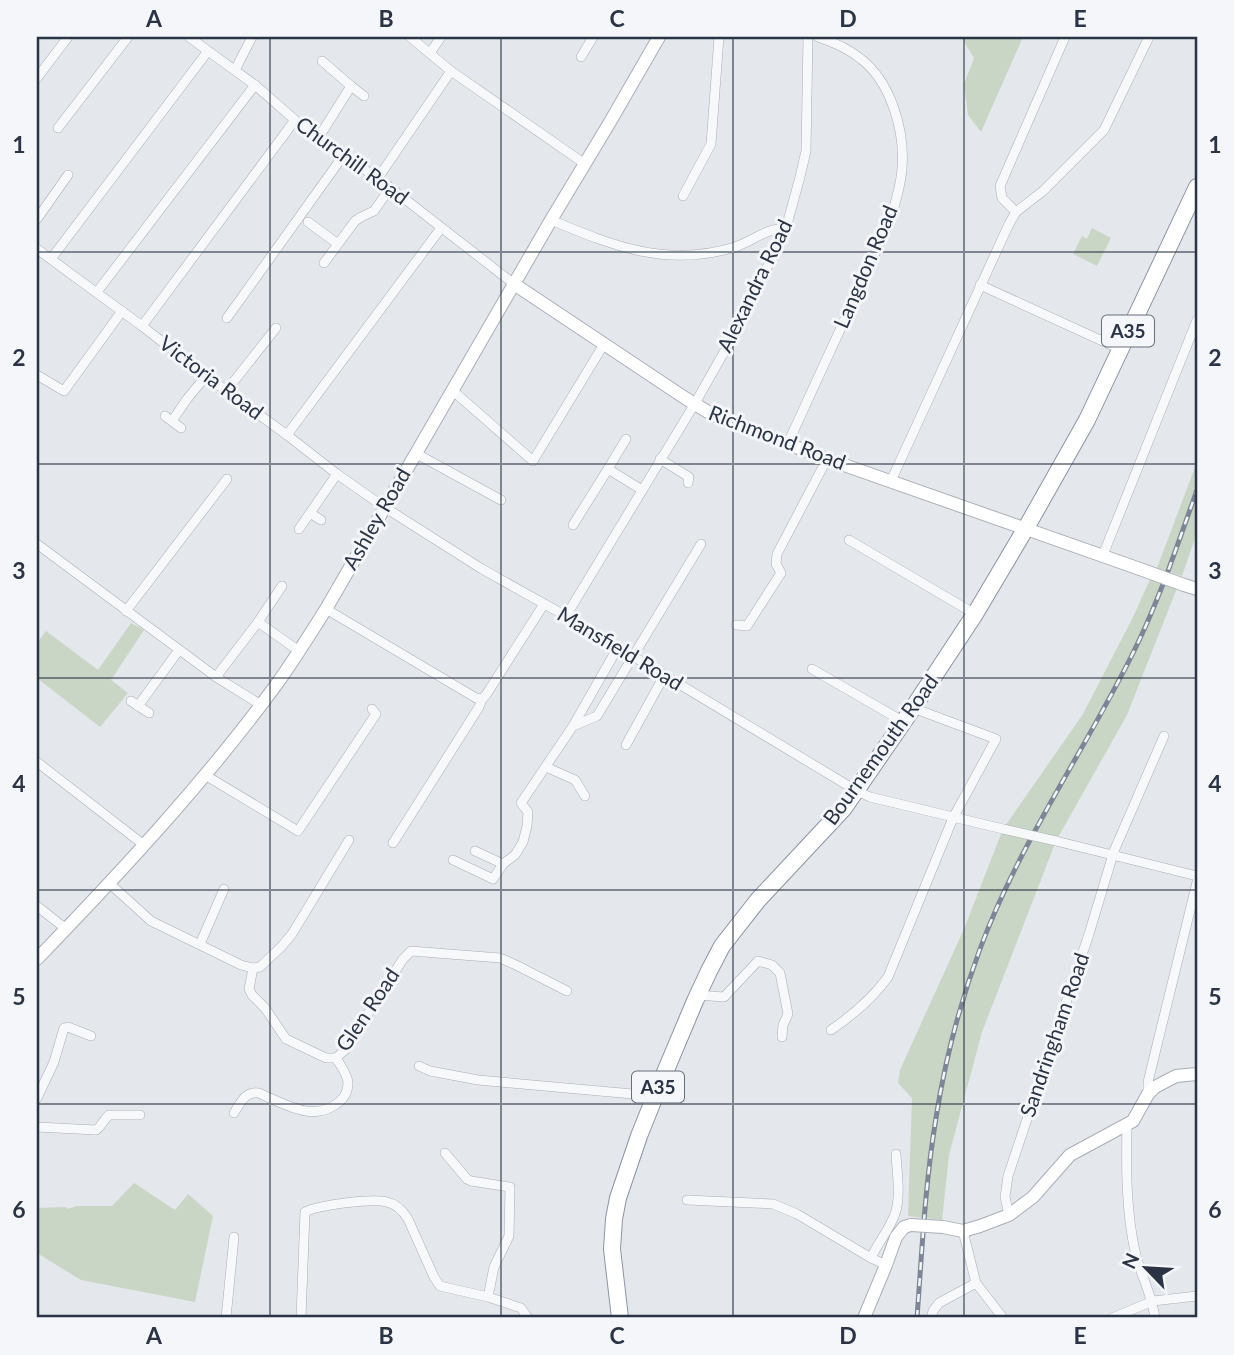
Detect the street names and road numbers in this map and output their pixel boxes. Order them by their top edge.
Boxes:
street label: Churchill Road [292,110,414,209]
street label: Langdon Road [828,201,902,332]
street label: Alexandra Road [711,215,797,356]
road number: A35 [1102,316,1154,346]
street label: Victoria Road [155,330,269,424]
street label: Richmond Road [706,399,849,474]
street label: Ashley Road [337,463,415,573]
street label: Mansfield Road [553,600,688,695]
street label: Bournemouth Road [817,669,943,829]
street label: Sandringham Road [1014,949,1093,1120]
street label: Glen Road [330,963,404,1056]
road number: A35 [632,1072,684,1102]

